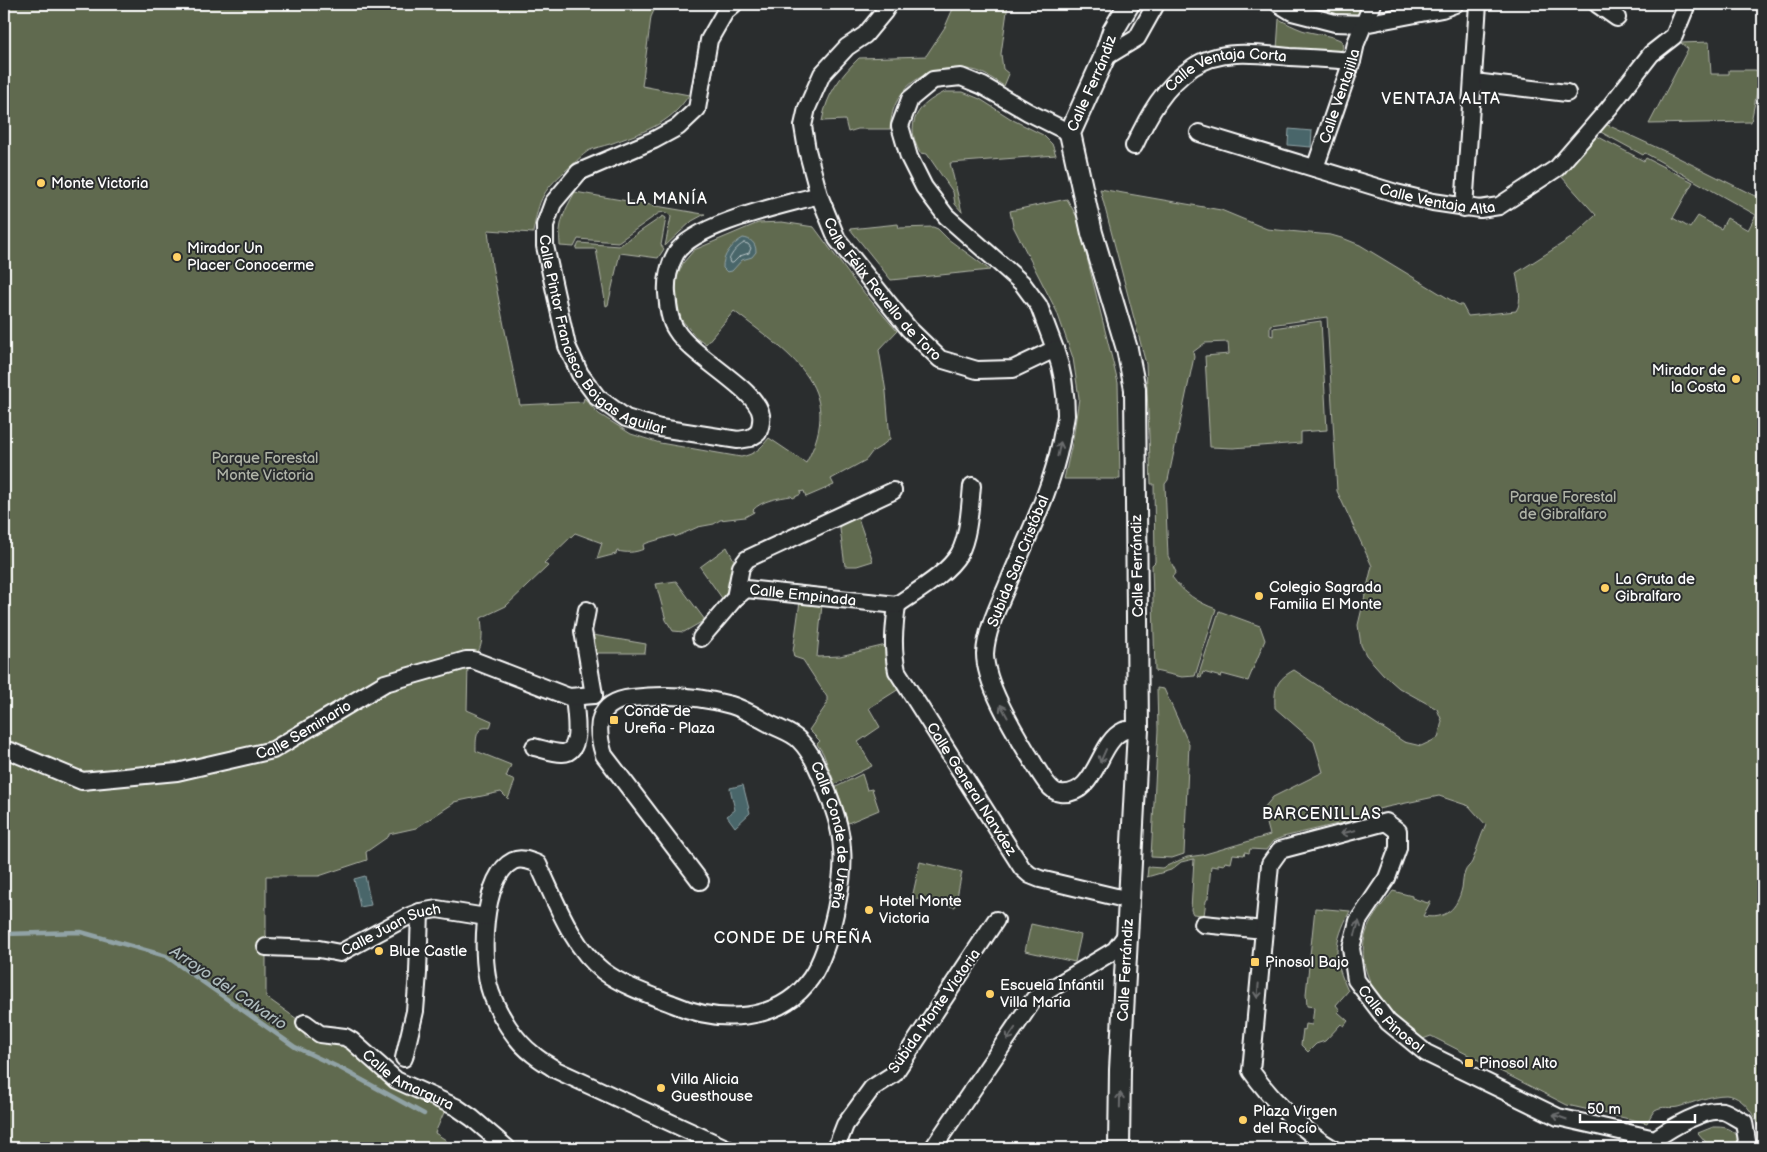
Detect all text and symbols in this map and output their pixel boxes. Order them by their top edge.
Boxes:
street label: Calle Ferrándiz [1063,32,1121,135]
street label: Calle Ventaja Corta [1161,45,1288,96]
street label: Calle Ventajilla [1315,47,1364,146]
district label: VENTAJA ALTA [1381,90,1501,109]
place label: Monte Victoria [51,174,148,193]
marker: Monte Victoria [35,177,47,189]
street label: Calle Ventaja Alta [1377,179,1497,219]
district label: LA MANÍA [626,188,708,209]
street label: Calle Félix Revello de Toro [819,215,945,365]
street label: Calle Pintor Francisco Boigas Aguilar [535,235,668,439]
place label: Mirador Un Placer Conocerme [187,239,314,275]
marker: Mirador Un Placer Conocerme [171,251,183,263]
place label: Mirador de la Costa [1652,361,1726,397]
marker: Mirador de la Costa [1730,373,1742,385]
one-way arrow [1055,441,1064,457]
park label: Parque Forestal Monte Victoria [212,449,318,485]
park label: Parque Forestal de Gibralfaro [1510,488,1616,524]
street label: Subida San Cristóbal [983,493,1054,630]
street label: Calle Ferrándiz [1127,514,1148,618]
place label: La Gruta de Gibralfaro [1615,570,1695,606]
place label: Colegio Sagrada Familia El Monte [1269,578,1382,614]
street label: Calle Empinada [749,580,857,611]
marker: La Gruta de Gibralfaro [1599,582,1611,594]
marker: Colegio Sagrada Familia El Monte [1253,590,1265,602]
street label: Calle Seminario [254,696,355,764]
place label: Conde de Ureña - Plaza [624,702,715,738]
one-way arrow [999,704,1009,719]
marker: Conde de Ureña - Plaza [608,714,620,726]
street label: Calle General Narváez [922,719,1021,860]
one-way arrow [1097,748,1107,763]
street label: Calle Conde de Ureña [806,758,852,910]
district label: BARCENILLAS [1262,805,1382,824]
one-way arrow [1340,828,1356,837]
place label: Hotel Monte Victoria [879,892,962,928]
street label: Calle Juan Such [338,900,442,961]
marker: Hotel Monte Victoria [863,904,875,916]
street label: Calle Ferrándiz [1114,917,1138,1022]
one-way arrow [1352,921,1362,937]
district label: CONDE DE UREÑA [714,928,872,948]
water label: Arroyo del Calvario [165,942,290,1034]
place label: Blue Castle [389,942,467,961]
marker: Blue Castle [373,945,385,957]
street label: Subida Monte Victoria [884,945,985,1077]
place label: Pinosol Bajo [1265,953,1349,972]
marker: Pinosol Bajo [1249,956,1261,968]
place label: Escuela Infantil Villa Maria [1000,976,1104,1012]
street label: Calle Pinosol [1353,981,1428,1057]
one-way arrow [1254,983,1263,999]
marker: Escuela Infantil Villa Maria [984,988,996,1000]
one-way arrow [1006,1026,1016,1040]
street label: Calle Amargura [358,1045,457,1115]
place label: Pinosol Alto [1479,1054,1557,1073]
marker: Pinosol Alto [1463,1057,1475,1069]
place label: Villa Alicia Guesthouse [671,1070,753,1106]
marker: Villa Alicia Guesthouse [655,1082,667,1094]
one-way arrow [1115,1092,1125,1108]
scale bar [1580,1092,1694,1124]
text: 50 m [1587,1100,1621,1119]
place label: Plaza Virgen del Rocío [1253,1102,1337,1138]
one-way arrow [1552,1111,1568,1121]
marker: Plaza Virgen del Rocío [1237,1114,1249,1126]

